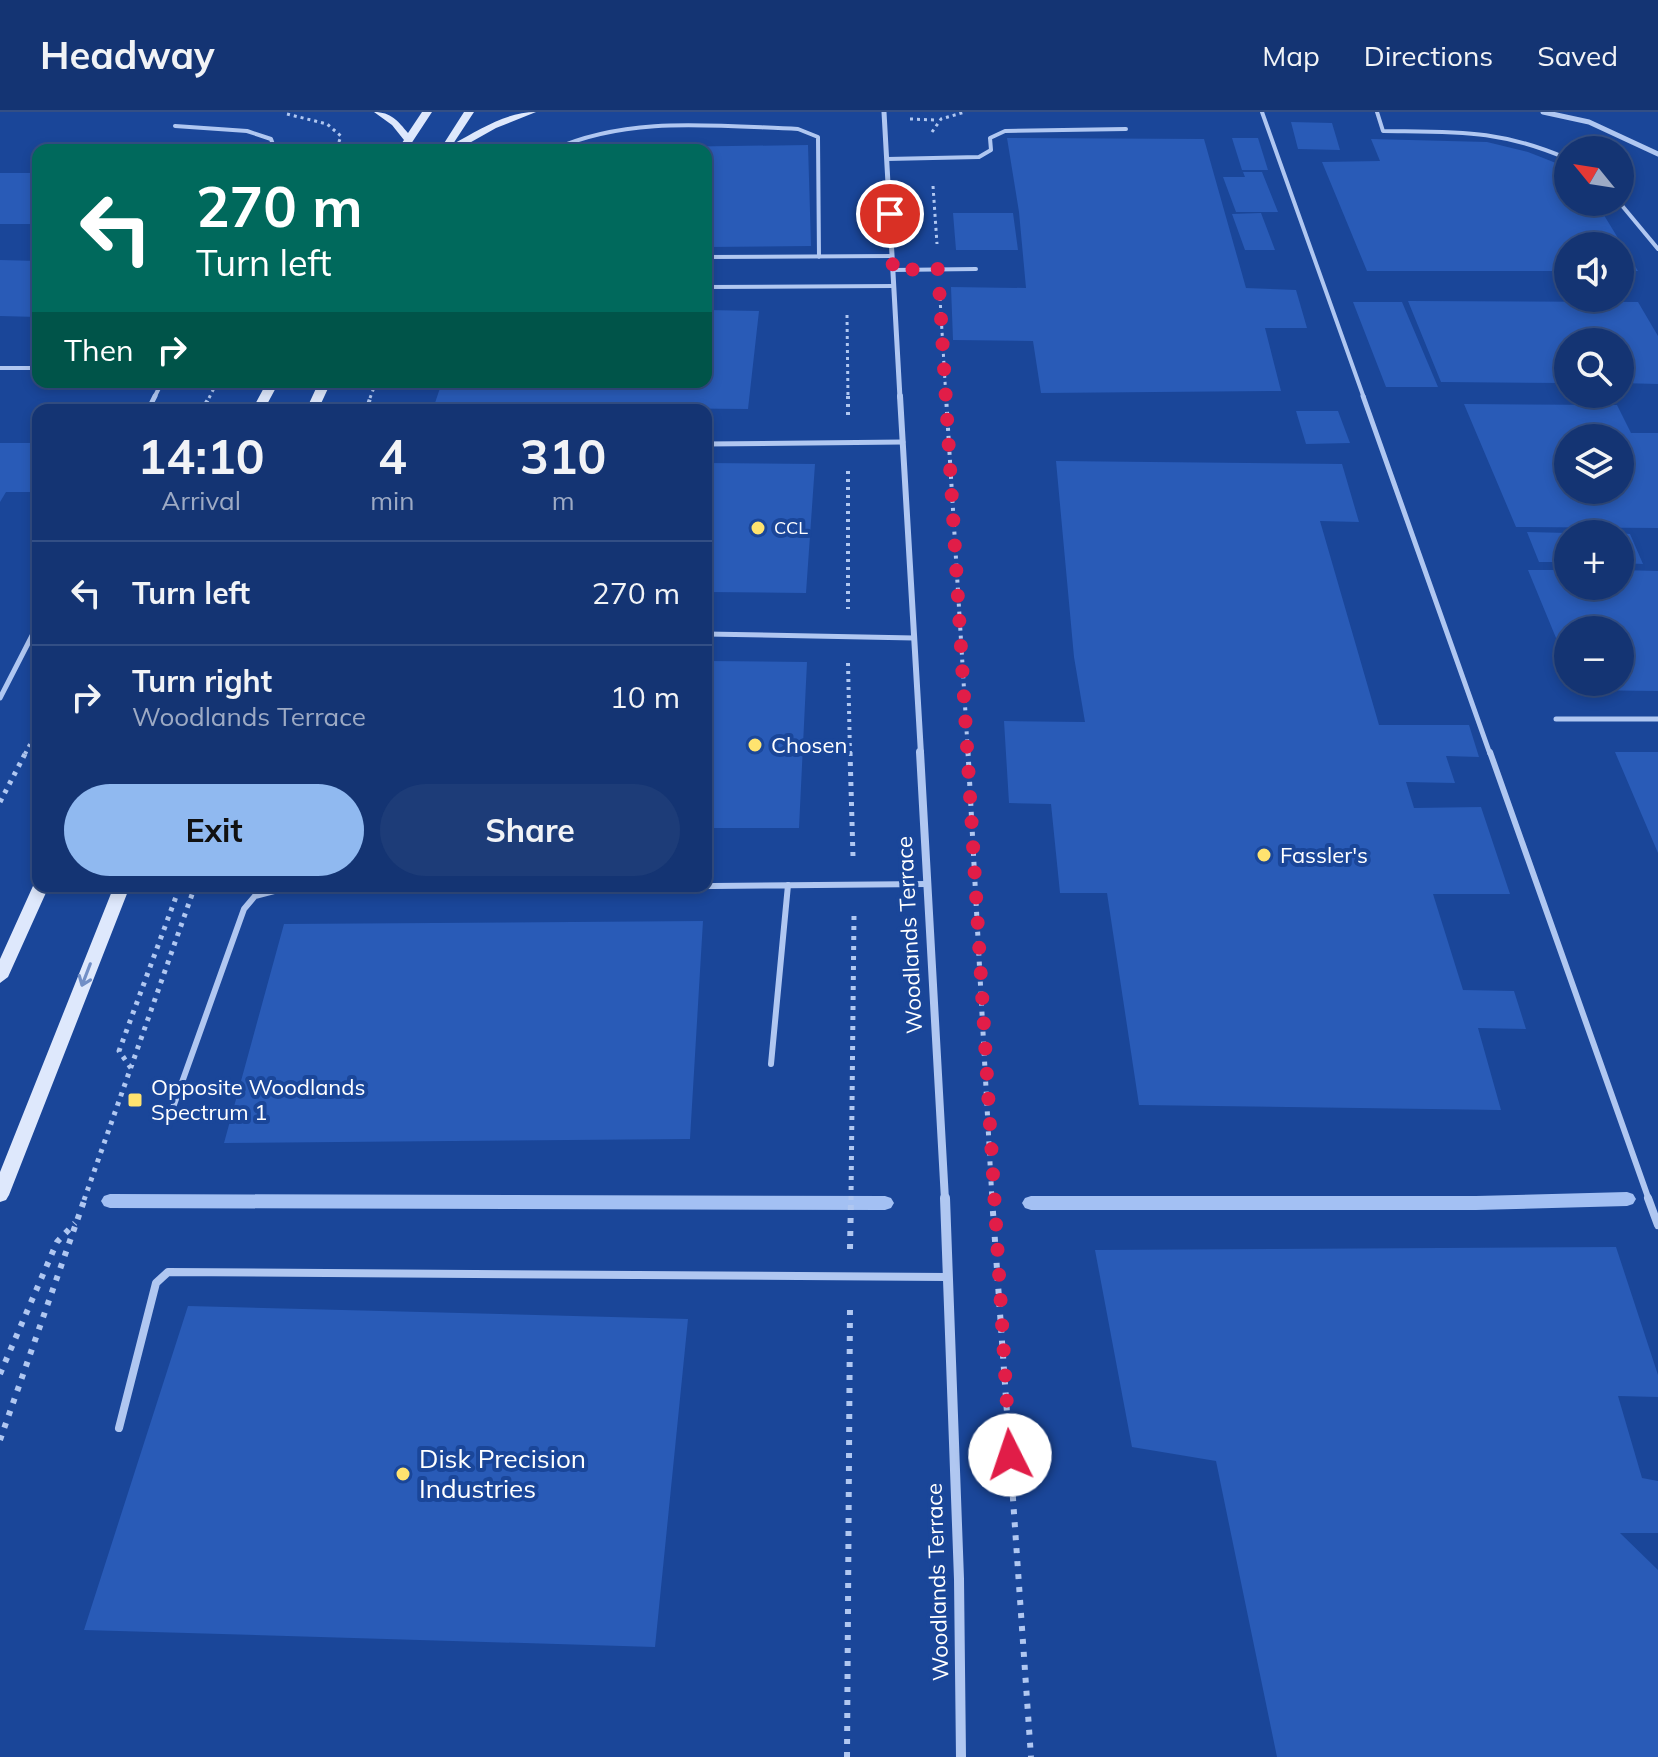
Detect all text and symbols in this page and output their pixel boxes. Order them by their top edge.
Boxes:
text: Headway [40,31,215,79]
text: Map [1262,38,1320,73]
text: Directions [1364,38,1493,73]
text: Saved [1537,38,1618,73]
north arrow [1554,136,1634,216]
map controls [1554,136,1634,696]
text: 270 m [196,171,363,241]
icon: left [64,176,168,280]
pin [856,180,924,248]
icon: arrive [868,192,912,236]
button: sound [1554,232,1634,312]
text: Turn left [196,240,332,285]
icon: right [150,328,194,372]
button: search [1554,328,1634,408]
text: Then [64,331,134,369]
button: layers [1554,424,1634,504]
text: 14:10 [138,426,265,486]
text: 4 [378,426,407,486]
text: 310 [520,426,606,486]
text: Arrival [161,484,241,517]
text: min [370,484,414,517]
text: m [552,484,575,517]
place label: CCL [774,516,808,539]
marker: CCL [749,519,767,537]
button: + [1554,520,1634,600]
icon: left [64,571,108,615]
text: Turn left [132,574,250,612]
text: 270 m [592,574,680,612]
button: − [1554,616,1634,696]
text: Turn right [132,662,272,700]
icon: right [64,675,108,719]
text: 10 m [610,678,680,716]
text: Woodlands Terrace [132,700,366,733]
place label: Chosen [771,731,847,759]
marker: Chosen [746,736,764,754]
button: Exit [64,784,364,876]
button: Share [380,784,680,876]
street label: Woodlands Terrace [890,835,928,1035]
place label: Fassler's [1280,841,1368,869]
marker: Fassler's [1255,846,1273,864]
one-way arrow [78,962,92,987]
place label: Opposite Woodlands Spectrum 1 [151,1073,365,1126]
marker: Opposite Woodlands Spectrum 1 [126,1091,144,1109]
position arrow [968,1413,1052,1497]
place label: Disk Precision Industries [419,1442,586,1505]
marker: Disk Precision Industries [394,1465,412,1483]
street label: Woodlands Terrace [920,1483,954,1681]

